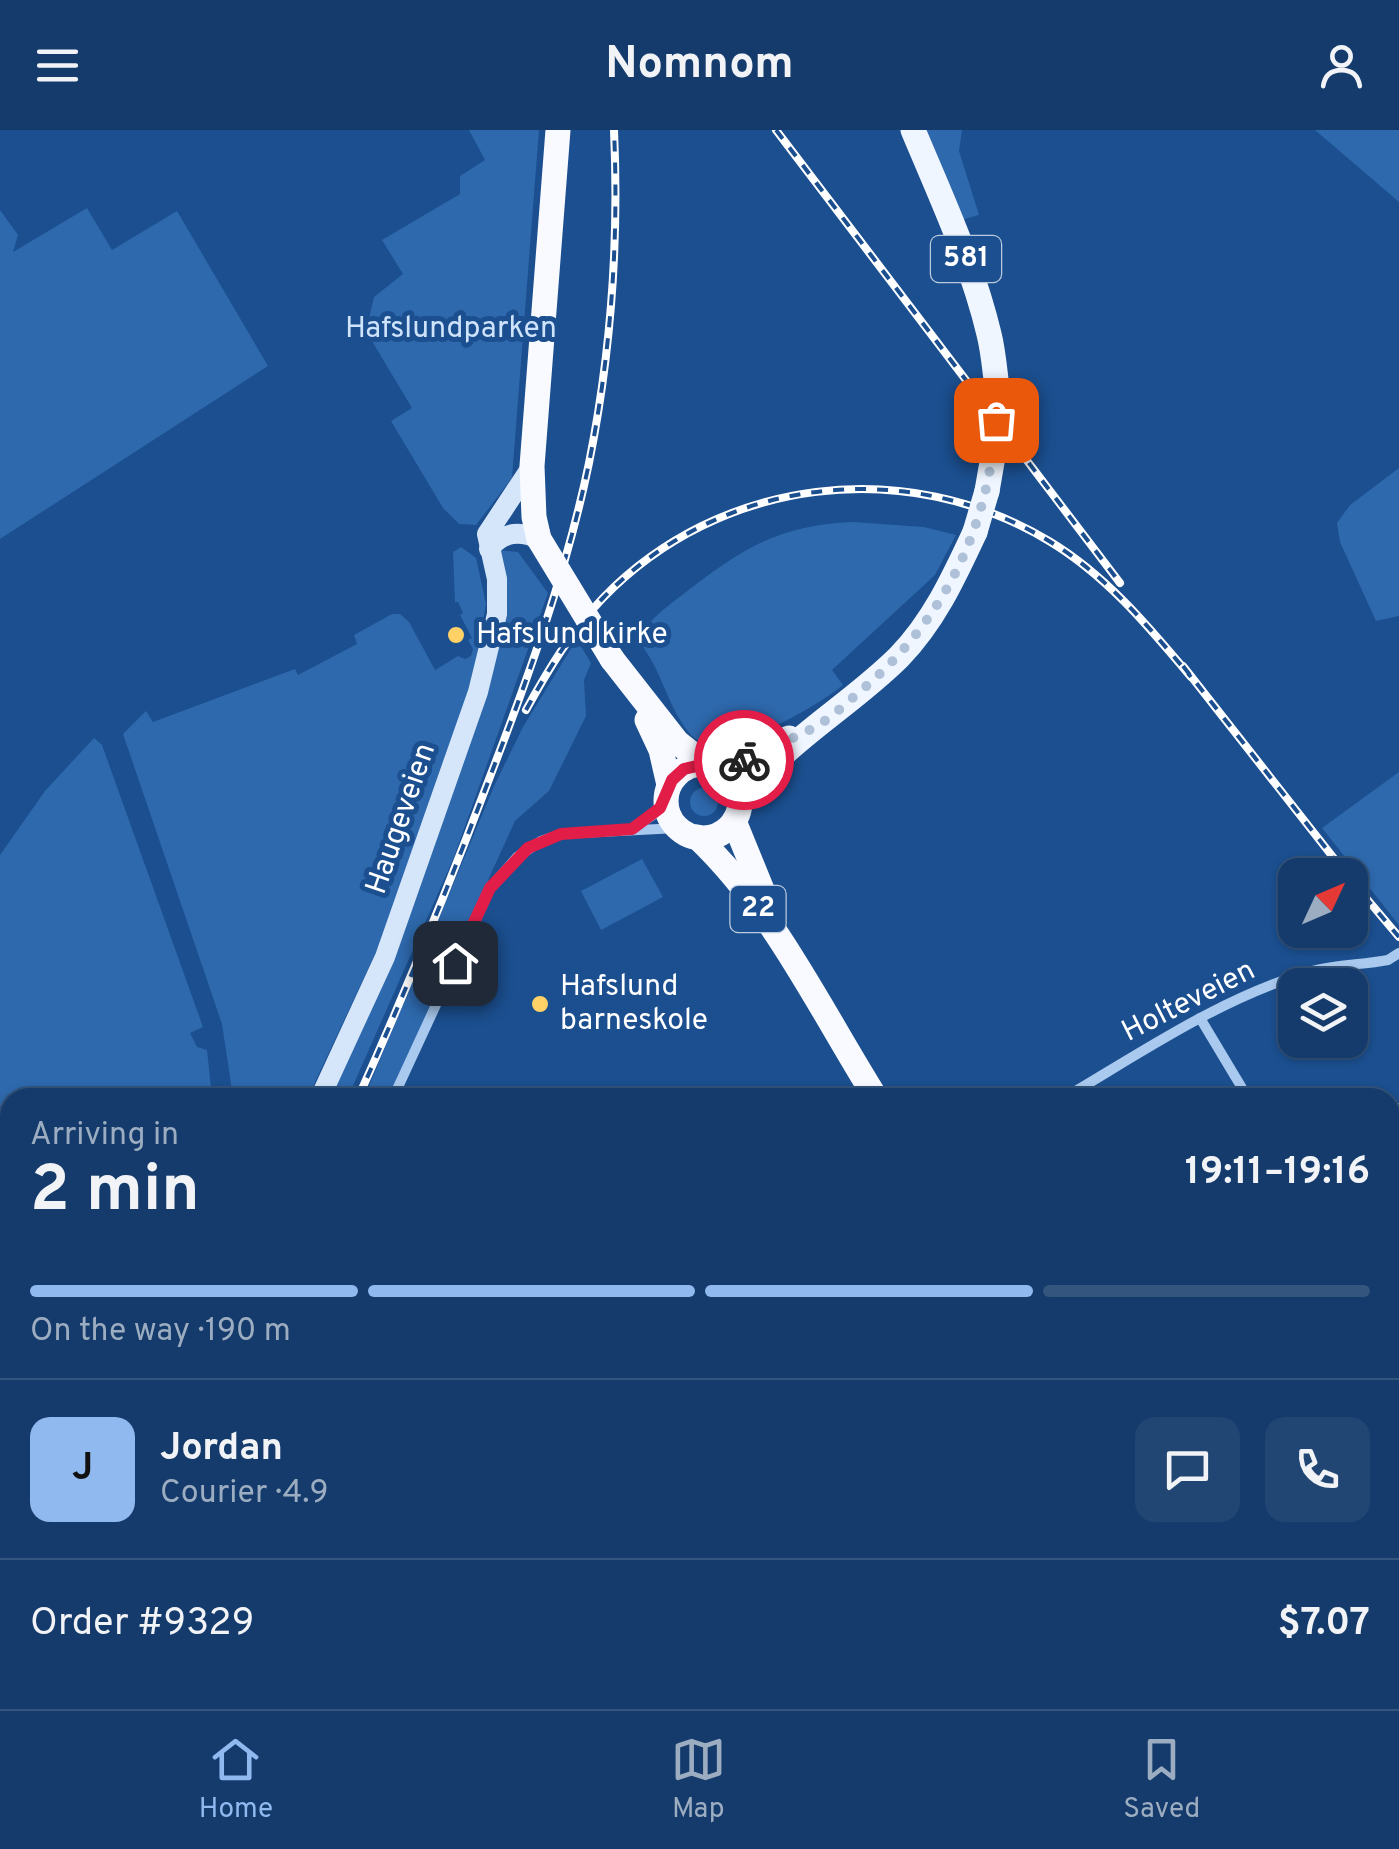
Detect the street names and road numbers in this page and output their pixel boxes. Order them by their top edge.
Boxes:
road number: 581 [931,236,1001,282]
street label: Haugeveien [359,739,445,899]
road number: 22 [730,886,786,932]
street label: Holteveien [1116,953,1262,1051]

